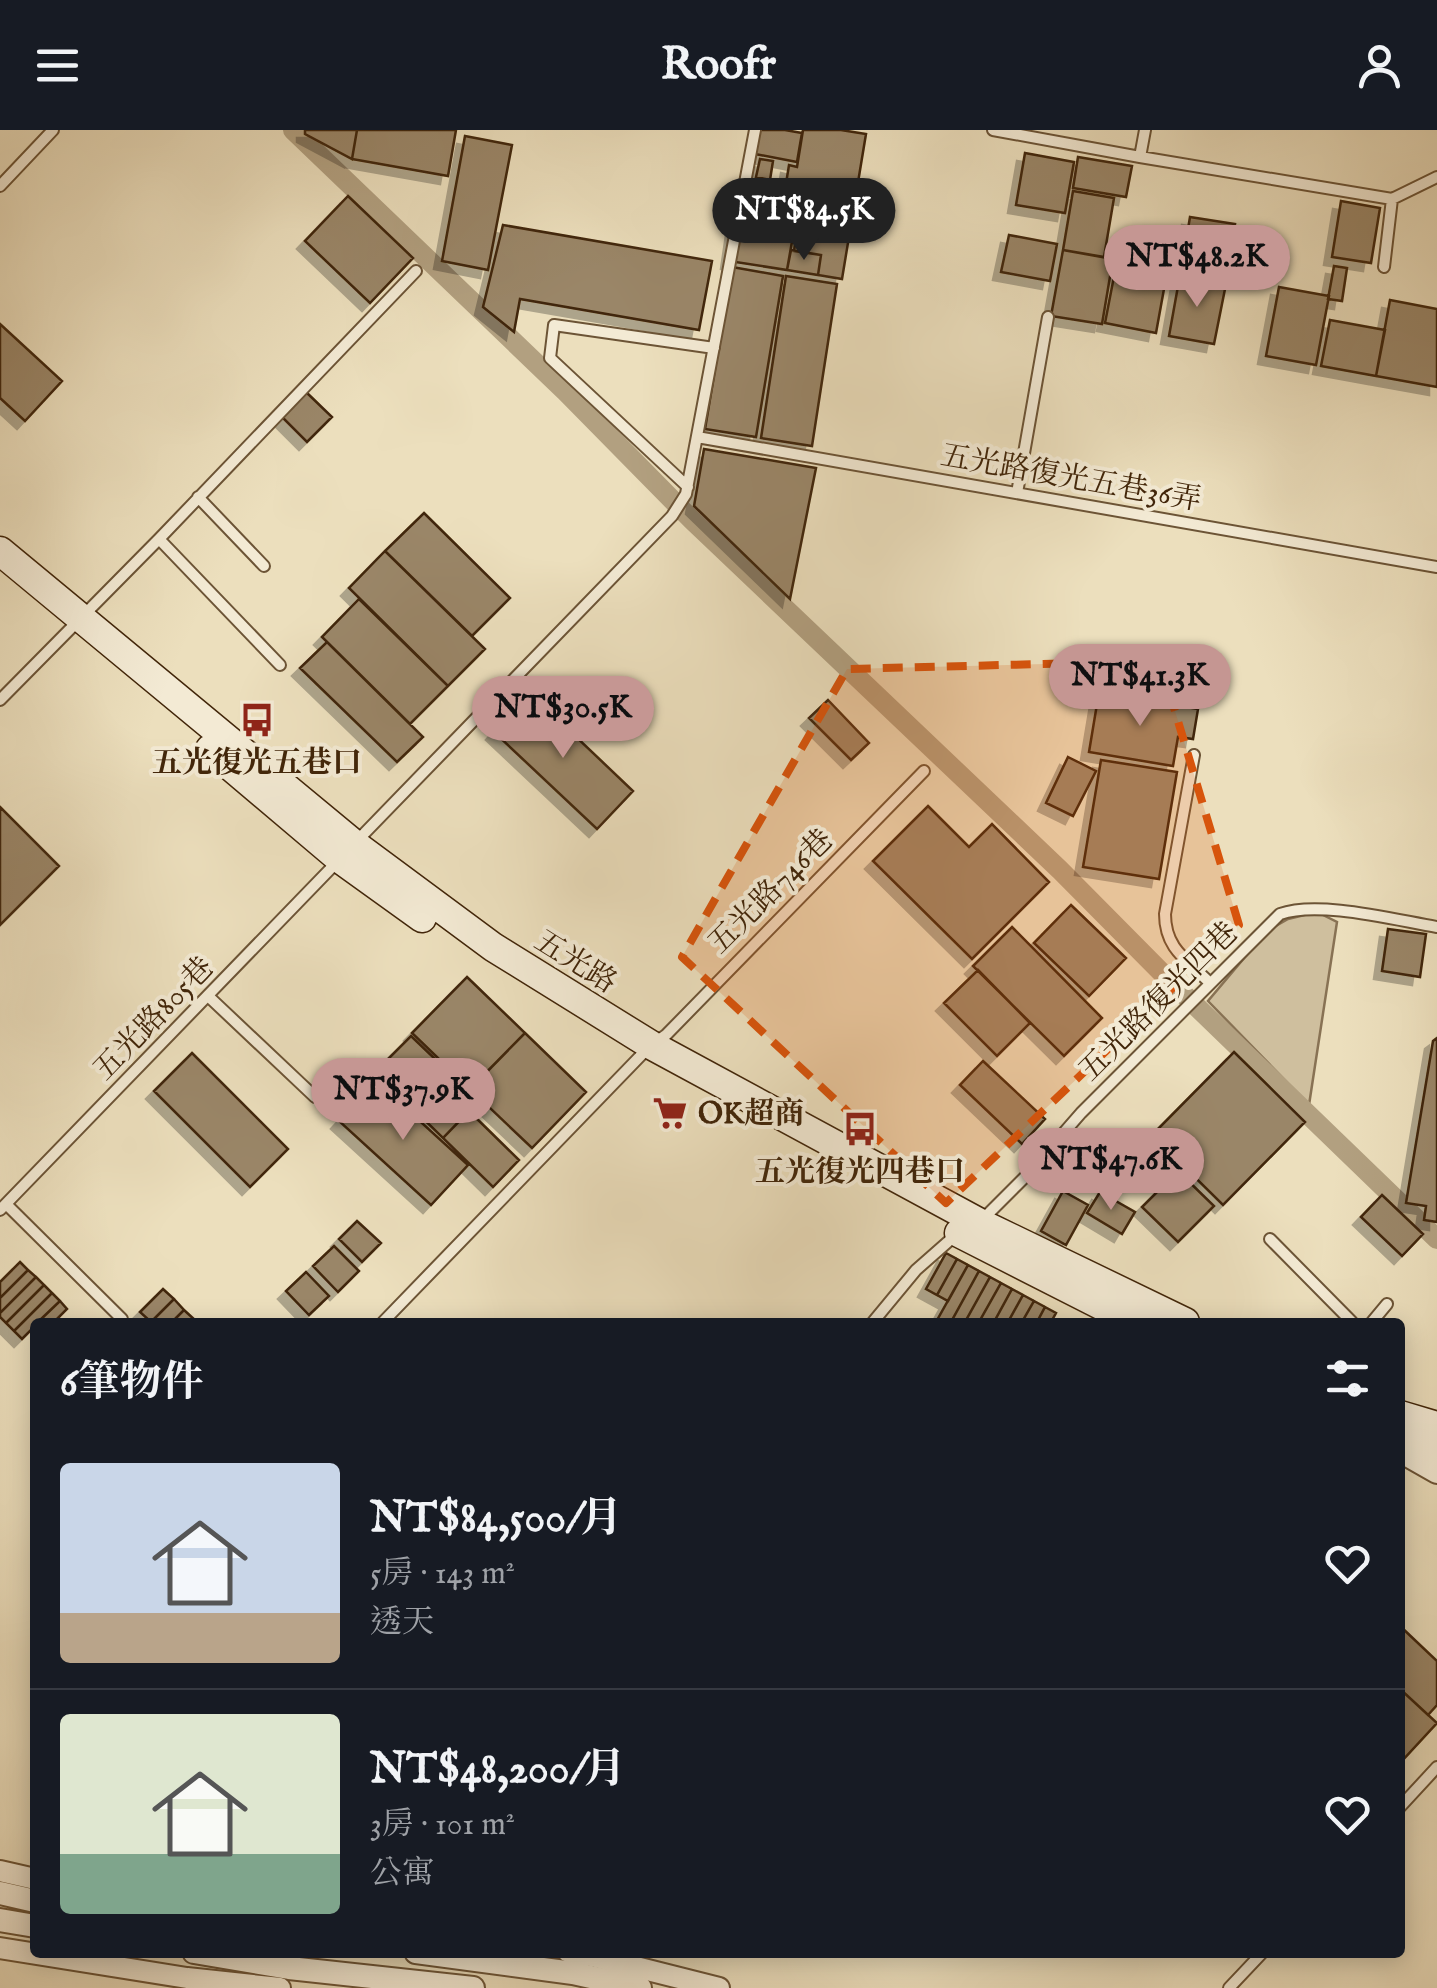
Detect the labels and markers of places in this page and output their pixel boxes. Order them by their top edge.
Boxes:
pin: NT$84.5K [701,178,907,263]
pin: NT$48.2K [1094,225,1300,310]
pin: NT$41.3K [1037,644,1243,729]
pin: NT$30.5K [460,676,666,761]
bus stop icon: 五光復光五巷口 [238,701,276,739]
place label: 五光復光五巷口 [152,745,362,783]
pin: NT$37.9K [300,1058,506,1143]
supermarket icon: OK超商 [651,1094,689,1132]
place label: OK超商 [698,1096,804,1134]
bus stop icon: 五光復光四巷口 [841,1110,879,1148]
pin: NT$47.6K [1008,1128,1214,1213]
place label: 五光復光四巷口 [755,1154,965,1192]

